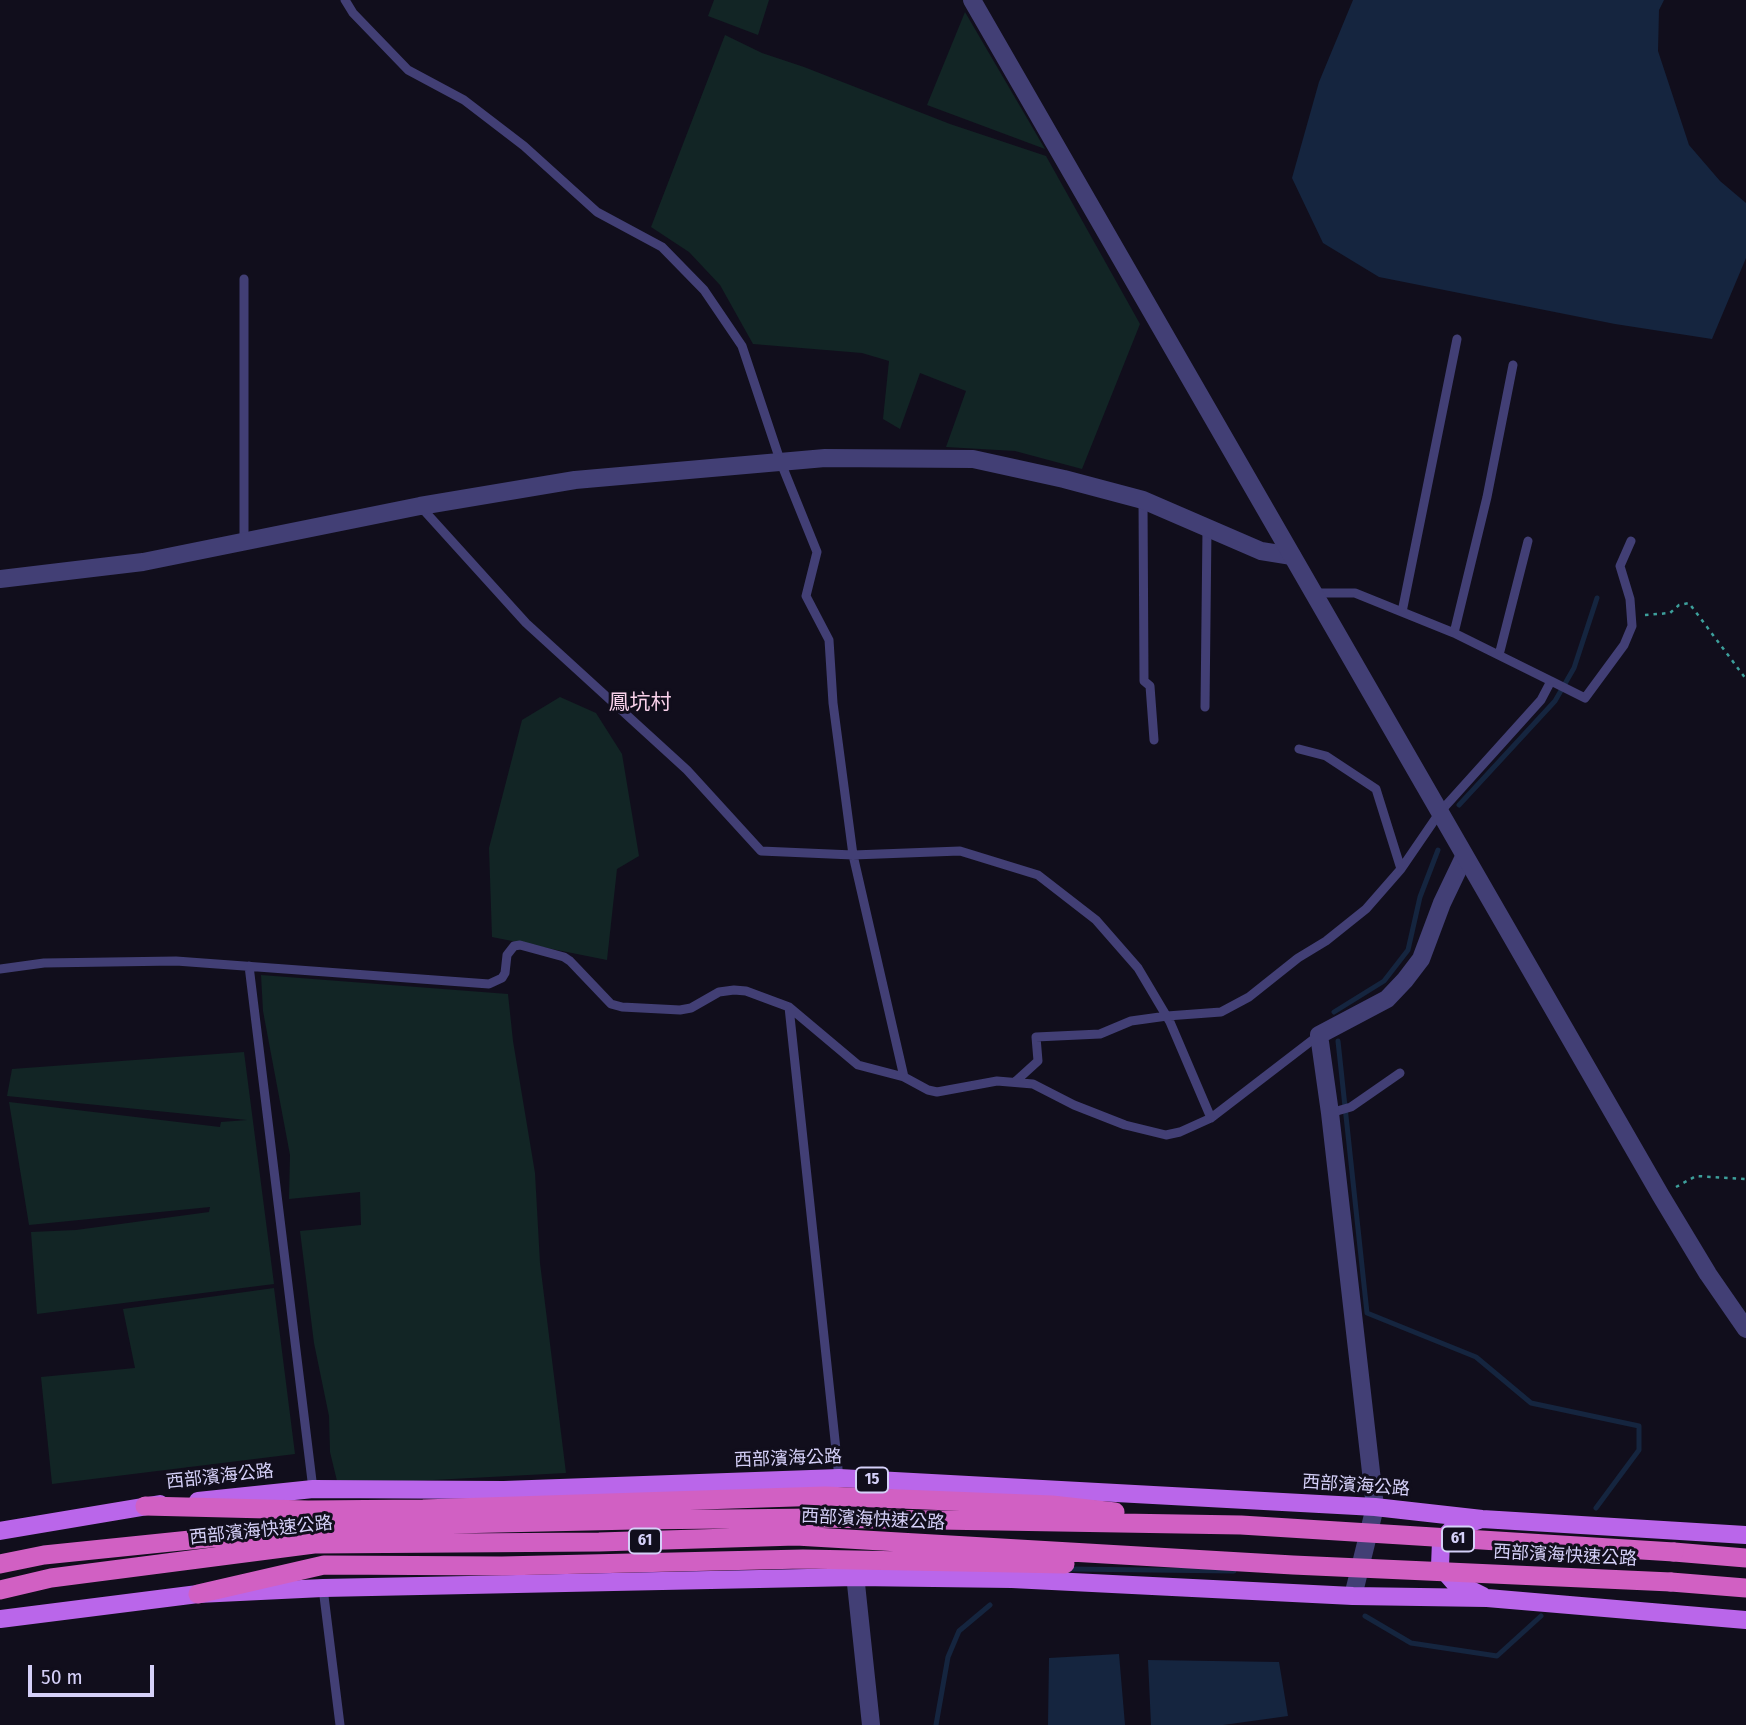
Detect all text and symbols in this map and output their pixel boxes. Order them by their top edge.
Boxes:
district label: 鳳坑村 [609,690,671,716]
street label: 西部濱海公路 [734,1446,842,1472]
street label: 西部濱海公路 [165,1461,275,1493]
road number: 15 [856,1468,888,1492]
street label: 西部濱海公路 [1301,1471,1411,1501]
street label: 西部濱海快速公路 [801,1505,945,1535]
street label: 西部濱海快速公路 [188,1513,334,1549]
road number: 61 [1442,1526,1474,1552]
road number: 61 [629,1528,661,1554]
street label: 西部濱海快速公路 [1493,1541,1637,1571]
scale bar [32,1652,158,1696]
text: 50 m [41,1664,83,1690]

